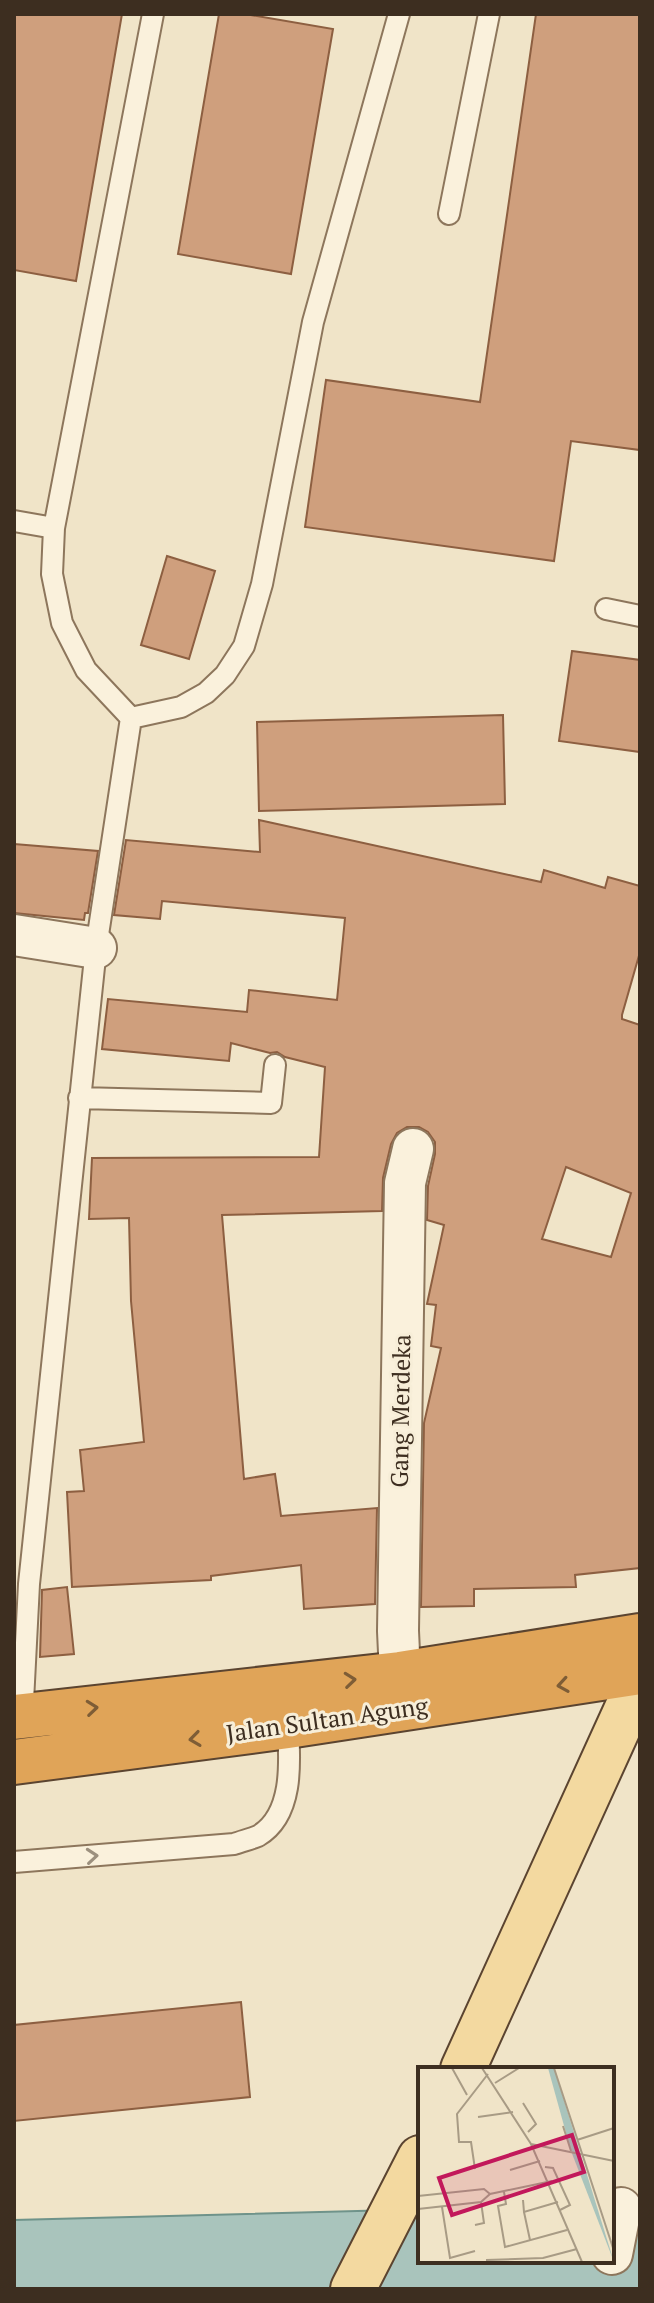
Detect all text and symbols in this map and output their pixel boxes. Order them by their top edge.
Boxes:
street label: Gang Merdeka [383,1334,417,1488]
one-way arrow [344,1671,357,1688]
one-way arrow [556,1676,570,1693]
street label: Jalan Sultan Agung [224,1689,430,1749]
one-way arrow [85,1700,98,1717]
one-way arrow [188,1730,201,1747]
one-way arrow [86,1848,99,1865]
inset map [418,2067,614,2263]

